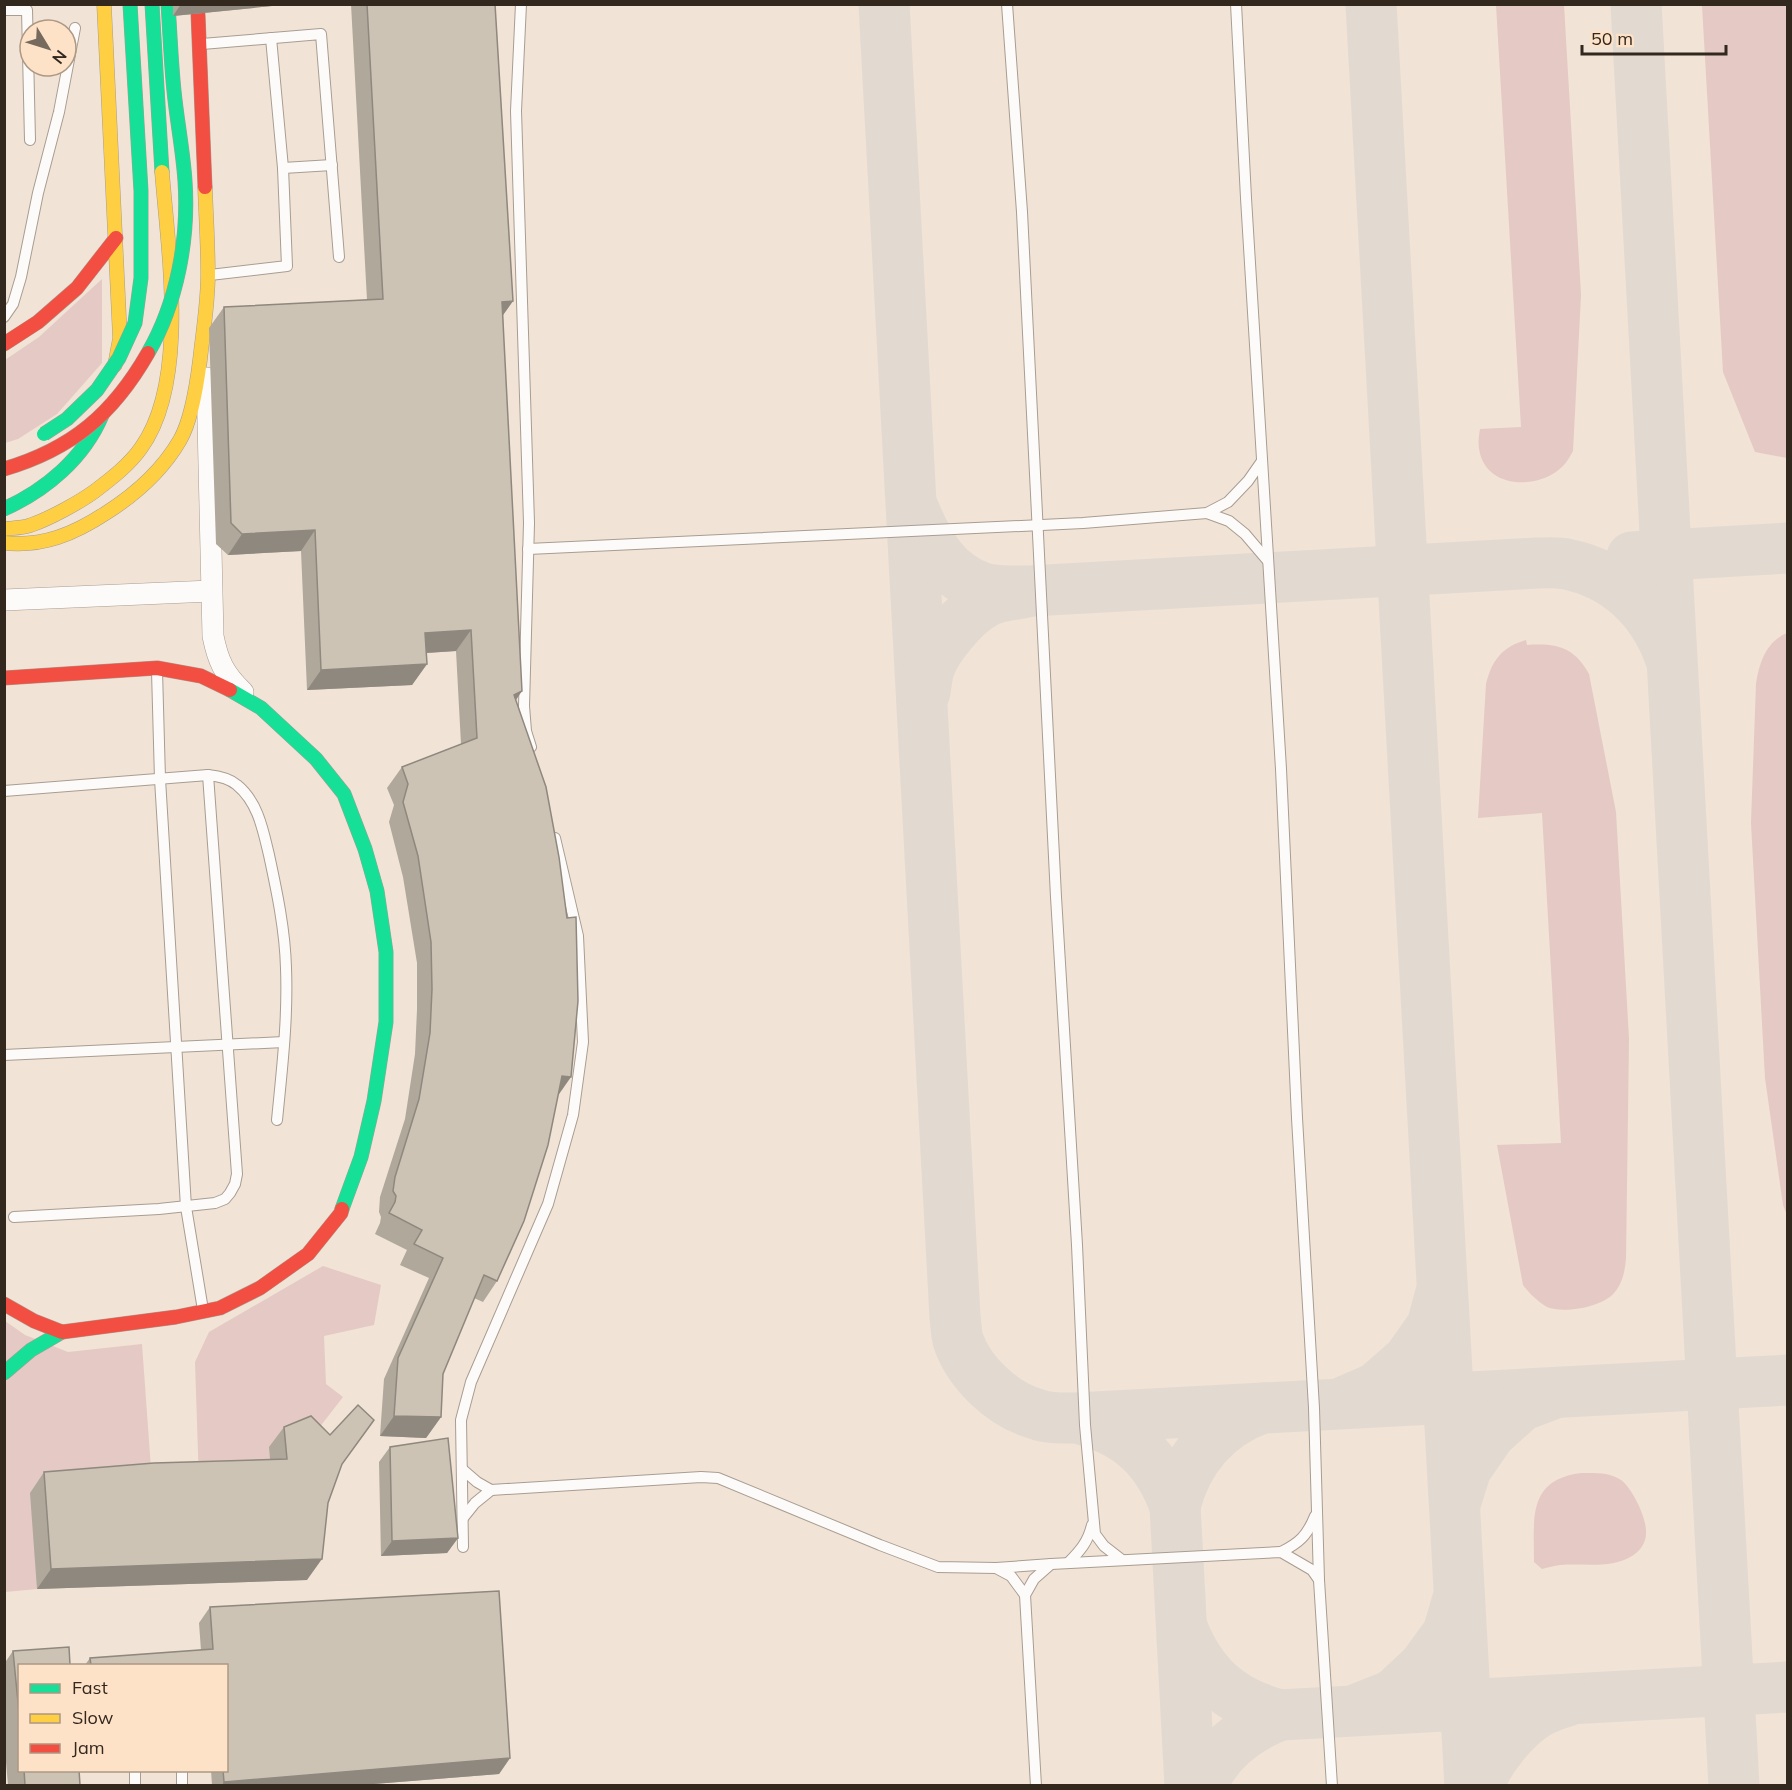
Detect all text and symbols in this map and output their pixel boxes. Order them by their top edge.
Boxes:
north arrow [18,18,78,78]
scale bar [1582,18,1726,56]
text: 50 m [1591,27,1633,50]
text: N [48,46,71,68]
legend [18,1664,228,1772]
text: Fast [72,1676,108,1699]
text: Slow [72,1706,114,1729]
text: Jam [72,1736,105,1759]

